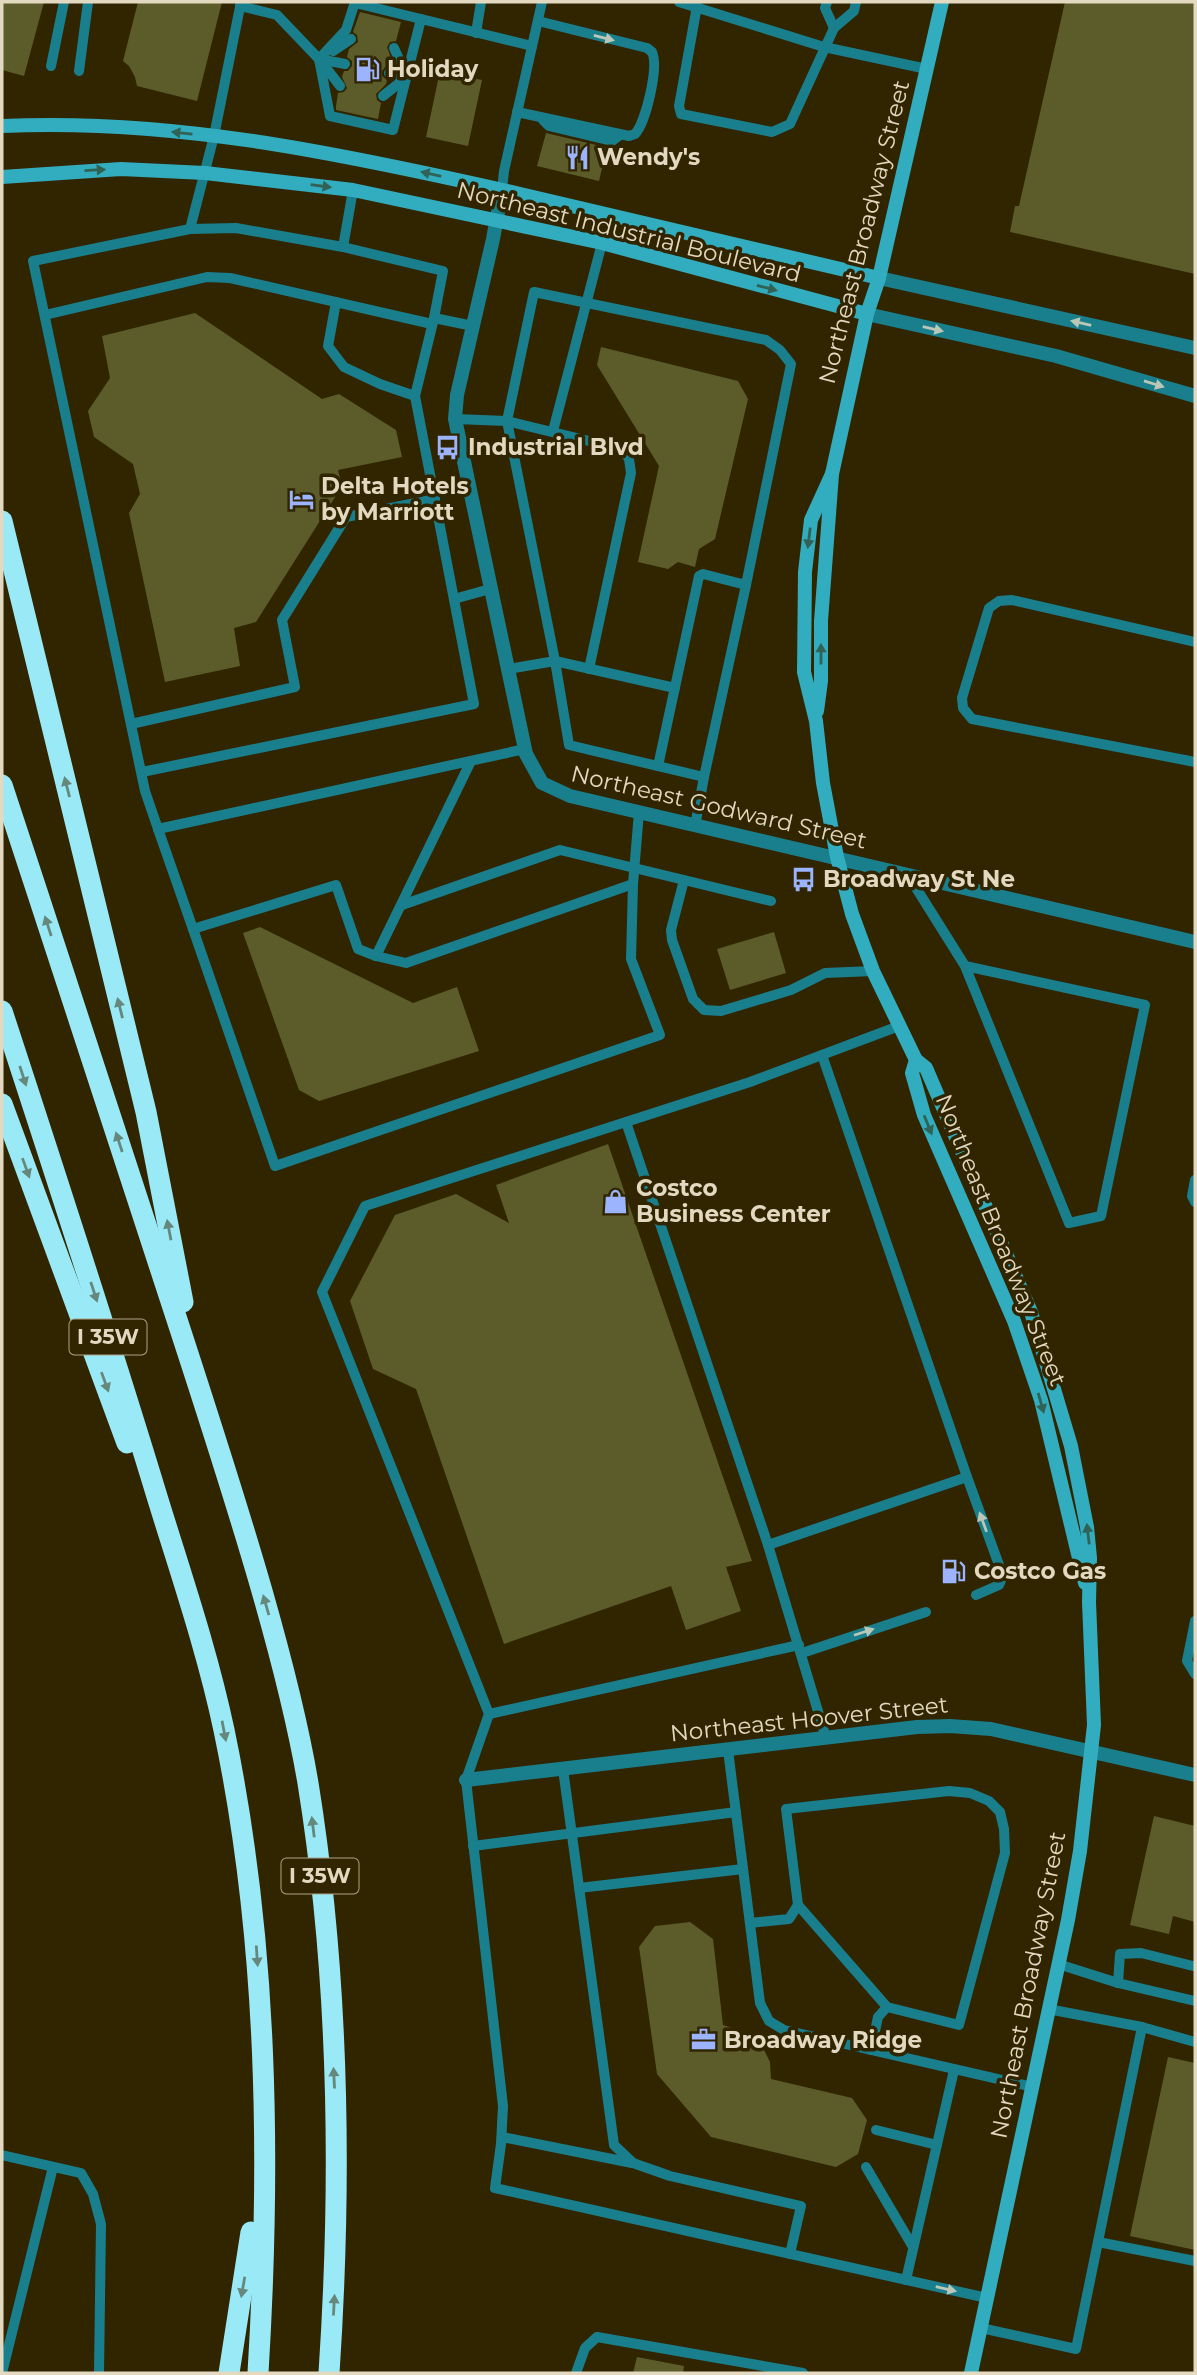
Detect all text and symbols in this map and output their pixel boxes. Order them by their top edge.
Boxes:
one-way arrow [594,33,616,44]
fuel station icon: Holiday [353,55,381,83]
place label: Holiday [387,55,478,83]
street label: Northeast Broadway Street [813,77,915,387]
one-way arrow [171,127,193,138]
restaurant icon: Wendy's [563,143,591,171]
place label: Wendy's [597,143,700,171]
one-way arrow [84,165,106,176]
one-way arrow [420,168,442,179]
street label: Northeast Industrial Boulevard [454,176,804,288]
one-way arrow [311,180,333,191]
one-way arrow [756,283,778,294]
one-way arrow [1070,317,1092,328]
one-way arrow [922,323,944,334]
one-way arrow [1144,379,1165,389]
bus stop icon: Industrial Blvd [434,433,462,461]
place label: Industrial Blvd [468,433,644,461]
place label: Delta Hotels by Marriott [321,472,469,526]
hotel icon: Delta Hotels by Marriott [287,485,315,513]
one-way arrow [804,527,815,549]
one-way arrow [815,642,827,664]
street label: Northeast Godward Street [568,759,870,855]
one-way arrow [61,776,72,798]
bus stop icon: Broadway St Ne [789,865,817,893]
place label: Broadway St Ne [823,865,1015,893]
one-way arrow [42,915,53,936]
one-way arrow [115,997,126,1019]
one-way arrow [18,1066,29,1087]
street label: Northeast Broadway Street [930,1090,1072,1390]
one-way arrow [923,1114,934,1135]
one-way arrow [113,1132,124,1153]
one-way arrow [21,1158,32,1179]
place label: Costco Business Center [636,1174,831,1228]
shop icon: Costco Business Center [602,1187,630,1215]
one-way arrow [163,1219,174,1241]
one-way arrow [89,1282,100,1303]
road number: I 35W [70,1320,146,1354]
one-way arrow [99,1371,110,1392]
one-way arrow [1037,1393,1047,1414]
one-way arrow [977,1511,988,1532]
one-way arrow [1082,1522,1093,1544]
fuel station icon: Costco Gas [940,1557,968,1585]
place label: Costco Gas [974,1557,1106,1585]
one-way arrow [260,1594,270,1615]
one-way arrow [853,1627,874,1637]
street label: Northeast Hoover Street [669,1690,949,1748]
one-way arrow [218,1720,229,1742]
one-way arrow [308,1816,319,1838]
street label: Northeast Broadway Street [984,1829,1072,2141]
road number: I 35W [282,1858,358,1894]
one-way arrow [251,1945,262,1967]
office icon: Broadway Ridge [690,2026,718,2054]
place label: Broadway Ridge [724,2026,922,2054]
one-way arrow [328,2067,339,2089]
one-way arrow [237,2277,248,2299]
one-way arrow [936,2284,958,2295]
one-way arrow [328,2294,339,2316]

